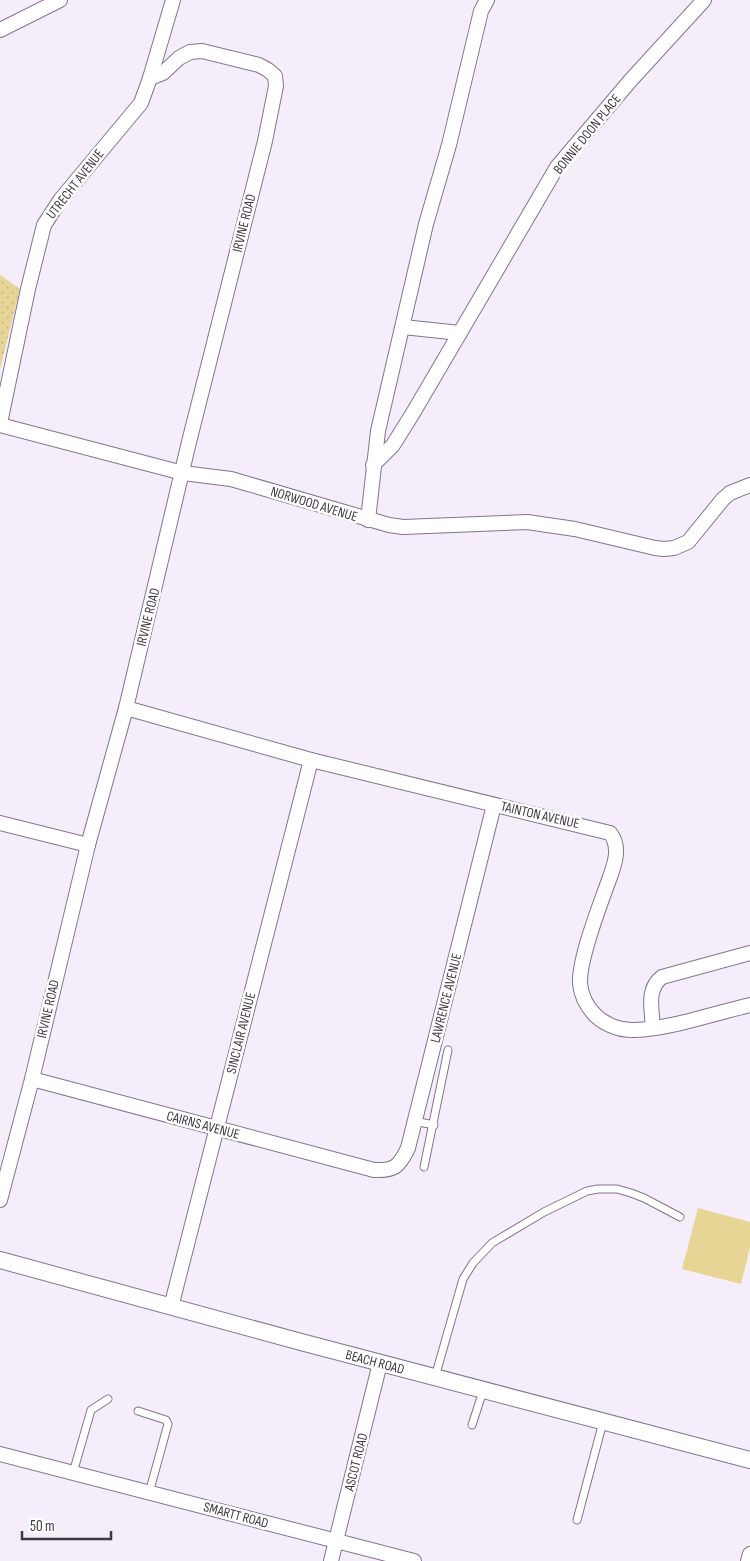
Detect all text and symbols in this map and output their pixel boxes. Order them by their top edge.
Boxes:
street label: BONNIE DOON PLACE [550,90,625,177]
street label: UTRECHT AVENUE [42,146,108,222]
street label: IRVINE ROAD [229,192,259,254]
street label: NORWOOD AVENUE [269,483,360,525]
street label: IRVINE ROAD [133,586,163,648]
street label: TAINTON AVENUE [499,798,581,832]
street label: LAWRENCE AVENUE [427,951,465,1045]
street label: IRVINE ROAD [33,978,63,1040]
street label: SINCLAIR AVENUE [223,990,259,1075]
street label: CAIRNS AVENUE [165,1107,242,1143]
street label: BEACH ROAD [344,1346,406,1378]
street label: ASCOT ROAD [340,1431,371,1494]
street label: SMARTT ROAD [202,1498,270,1532]
scale bar [22,1508,111,1540]
text: 50 m [30,1517,55,1536]

